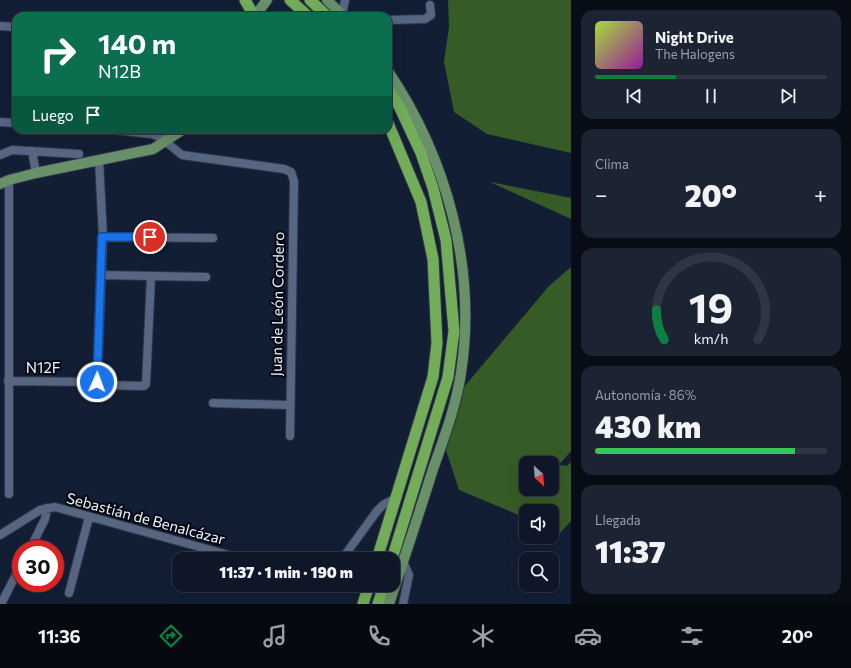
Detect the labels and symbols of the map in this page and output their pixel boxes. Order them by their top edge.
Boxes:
pin [133,220,167,254]
street label: Juan de León Cordero [267,231,287,376]
street label: N12F [26,358,60,376]
position arrow [76,361,118,403]
north arrow [519,456,559,496]
street label: Sebastián de Benalcázar [65,488,227,548]
speed limit sign: 30 [12,540,64,592]

